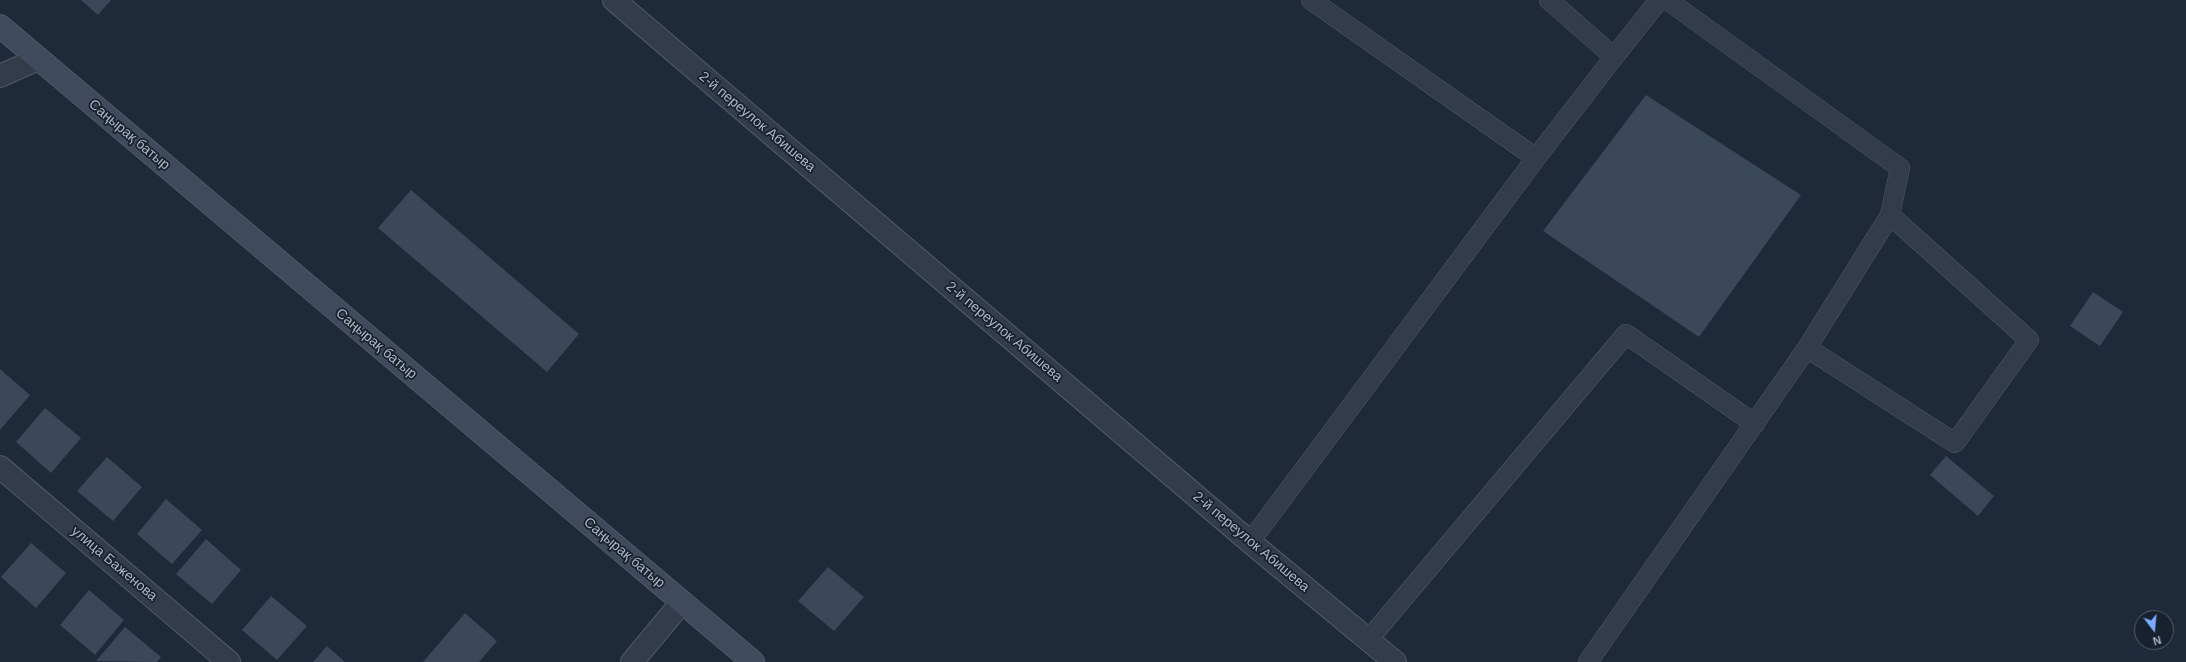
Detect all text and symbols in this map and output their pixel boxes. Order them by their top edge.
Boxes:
street label: 2-й переулок Абишева [695,68,819,176]
street label: Саңырақ батыр [85,96,173,174]
street label: 2-й переулок Абишева [942,278,1066,386]
street label: Саңырақ батыр [332,305,420,383]
street label: 2-й переулок Абишева [1189,488,1313,596]
street label: Саңырақ батыр [580,514,668,592]
street label: улица Баженова [68,523,160,605]
north arrow [2134,610,2174,650]
text: N [2152,634,2163,647]

